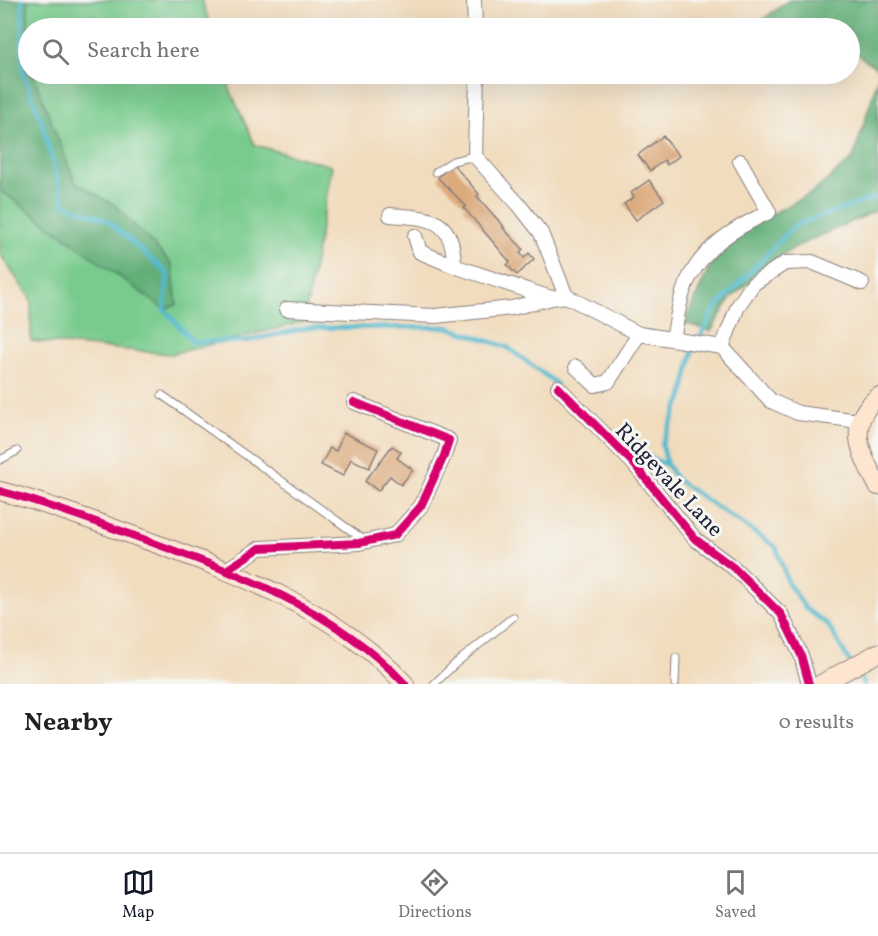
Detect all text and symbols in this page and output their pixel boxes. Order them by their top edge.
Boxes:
search box [18,18,860,84]
icon: search [39,35,72,68]
text: Search here [87,36,200,67]
street label: Ridgevale Lane [607,417,729,545]
text: Nearby [24,705,113,741]
text: 0 results [779,709,854,737]
tab: Map [122,866,155,924]
tab: Directions [398,866,472,924]
tab: Saved [715,866,756,924]

